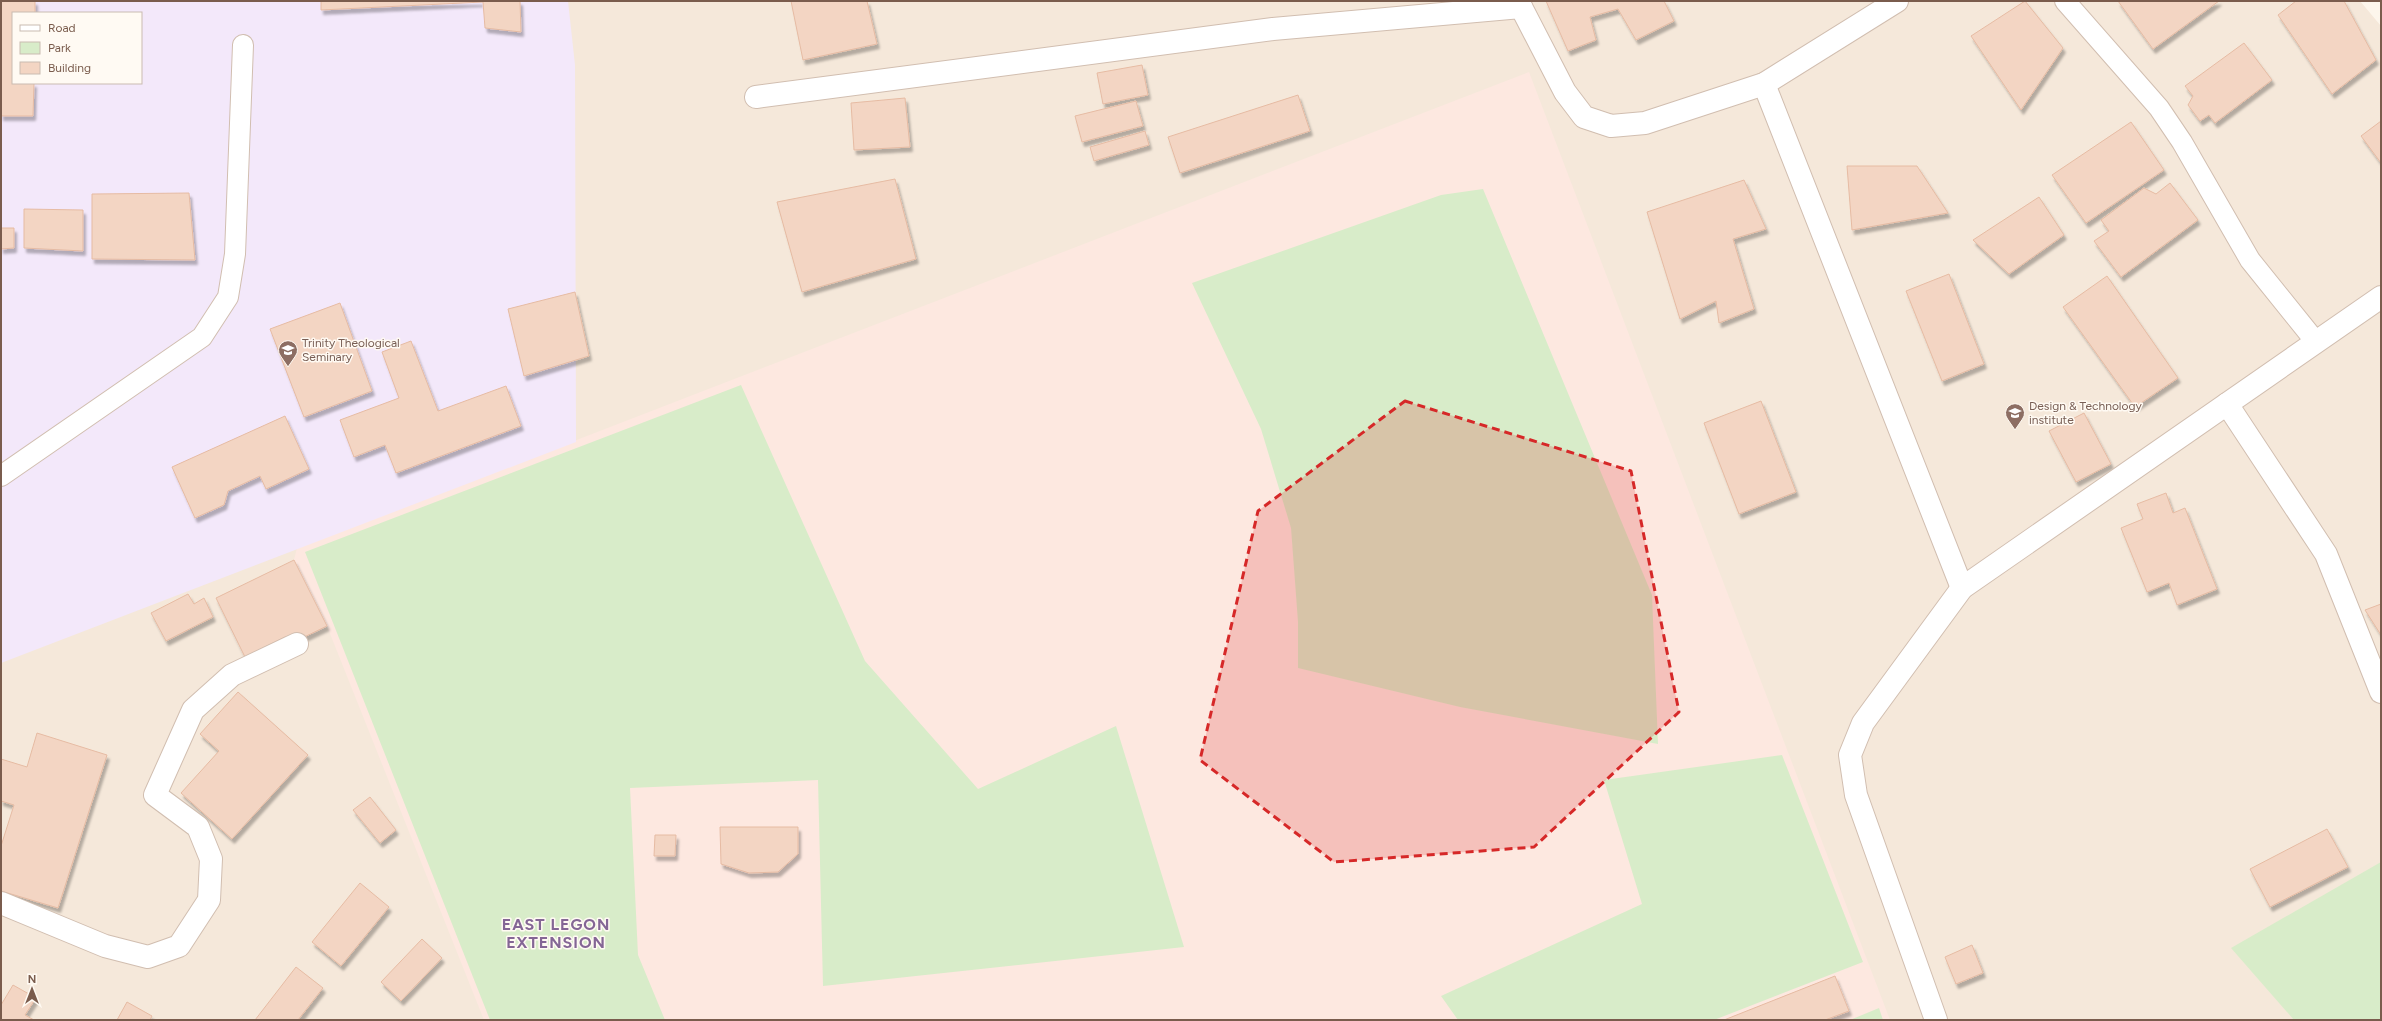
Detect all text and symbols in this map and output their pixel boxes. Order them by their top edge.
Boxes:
legend [12,12,142,84]
text: Road [48,21,76,35]
text: Park [48,41,71,55]
text: Building [48,61,91,75]
place label: Trinity Theological Seminary [302,336,400,364]
school or university icon: Trinity Theological Seminary [277,339,299,367]
place label: Design & Technology institute [2029,399,2143,427]
school or university icon: Design & Technology institute [2004,402,2026,430]
district label: EAST LEGON EXTENSION [502,915,610,952]
north arrow [12,969,52,1009]
text: N [28,973,36,986]

